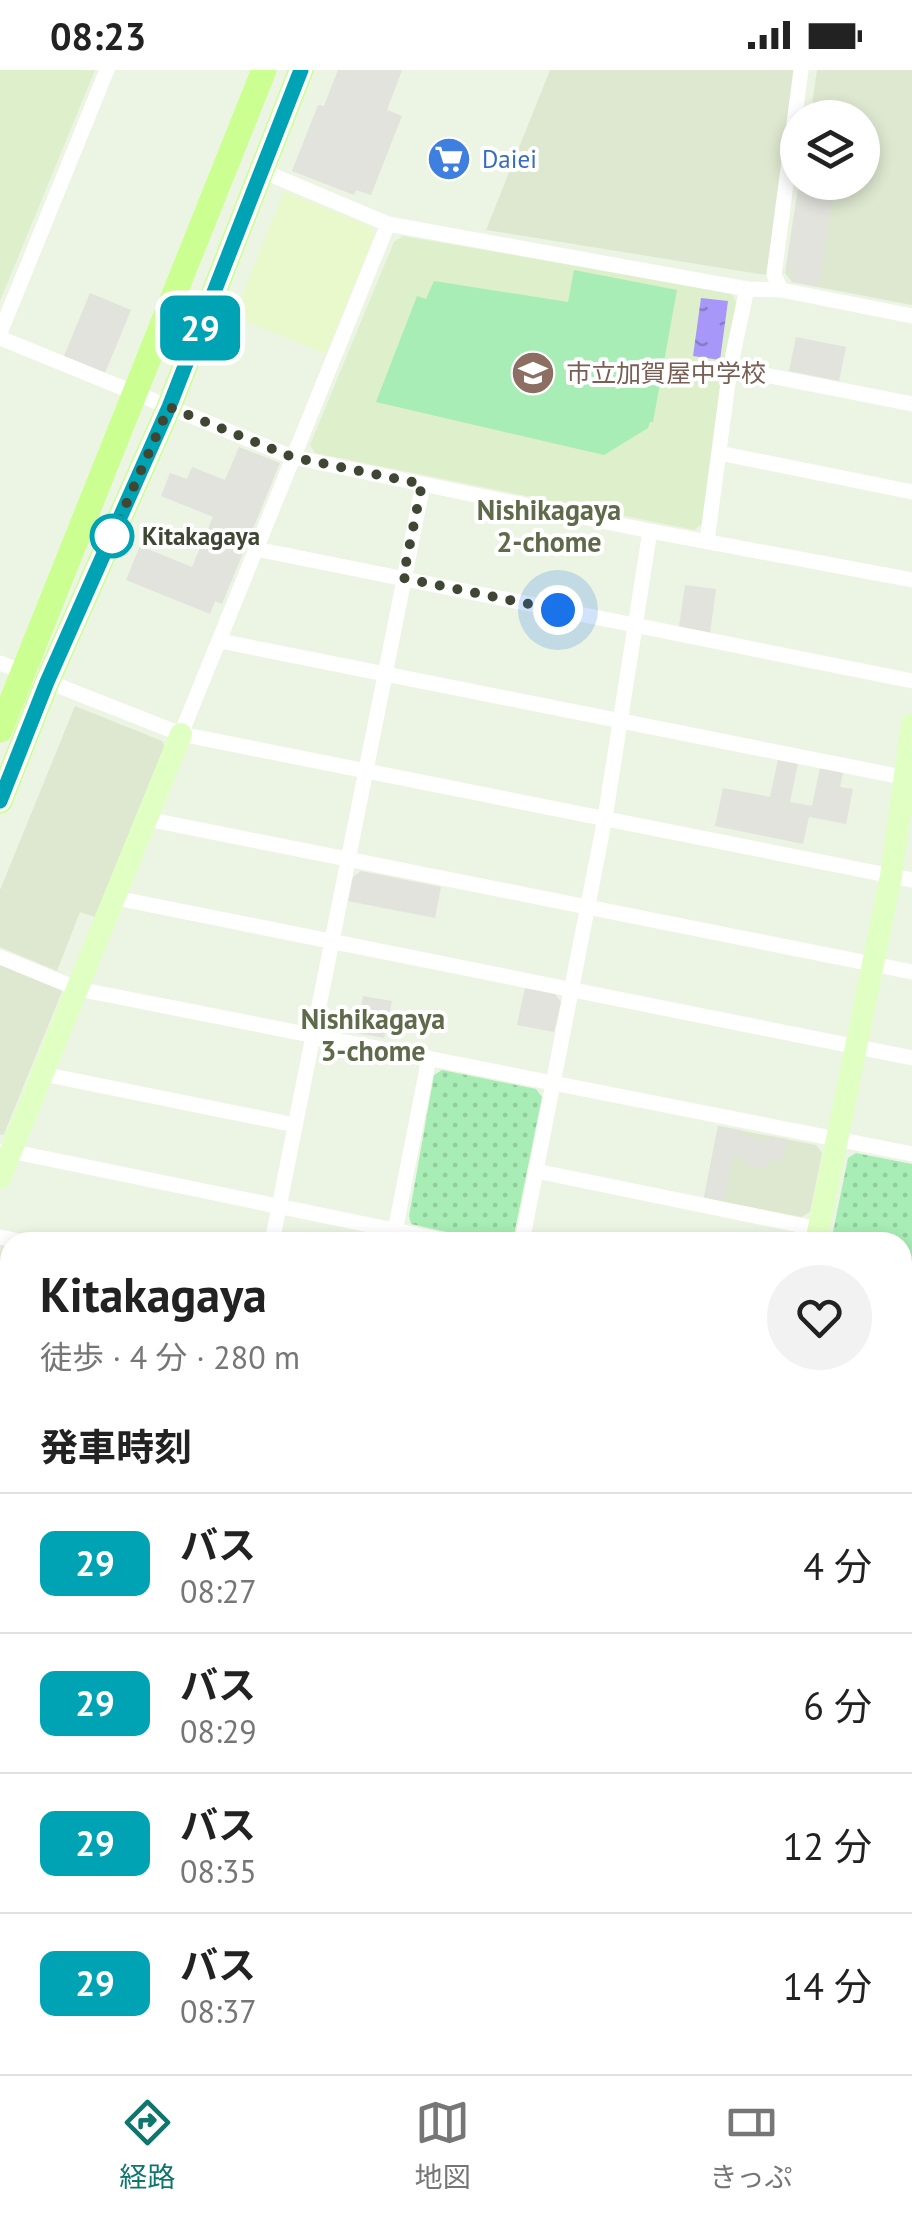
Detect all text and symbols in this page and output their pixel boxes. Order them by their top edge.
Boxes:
text: 08:23 [50,11,146,60]
map controls [780,100,880,200]
button: layers [780,100,880,200]
supermarket icon: Daiei [426,136,472,182]
place label: Daiei [482,143,537,175]
line badge: 29 [155,296,245,360]
text: 29 [180,305,220,351]
school or university icon: 市立加賀屋中学校 [510,350,556,396]
place label: 市立加賀屋中学校 [566,357,766,389]
district label: Nishikagaya 2-chome [477,491,621,560]
marker: Kitakagaya [91,515,133,557]
place label: Kitakagaya [142,520,260,552]
your location [533,585,583,635]
district label: Nishikagaya 3-chome [301,1000,445,1069]
text: Kitakagaya [40,1263,267,1325]
button: heart [767,1265,872,1370]
text: 徒歩 · 4 分 · 280 m [40,1336,300,1378]
text: 発車時刻 [40,1422,192,1471]
text: バス [180,1520,256,1569]
text: 29 [75,1540,115,1586]
text: 4 分 [803,1541,872,1590]
text: 08:27 [180,1570,257,1612]
text: バス [180,1660,256,1709]
text: 29 [75,1680,115,1726]
text: 6 分 [803,1681,872,1730]
text: 08:29 [180,1710,257,1752]
text: バス [180,1800,256,1849]
text: 29 [75,1820,115,1866]
text: 12 分 [782,1821,872,1870]
text: 08:35 [180,1850,257,1892]
text: バス [180,1940,256,1989]
text: 29 [75,1960,115,2006]
text: 14 分 [782,1961,872,2010]
text: 08:37 [180,1990,257,2032]
tab: 経路 [120,2095,176,2195]
tab: 地図 [415,2095,471,2195]
tab: きっぷ [710,2095,792,2195]

